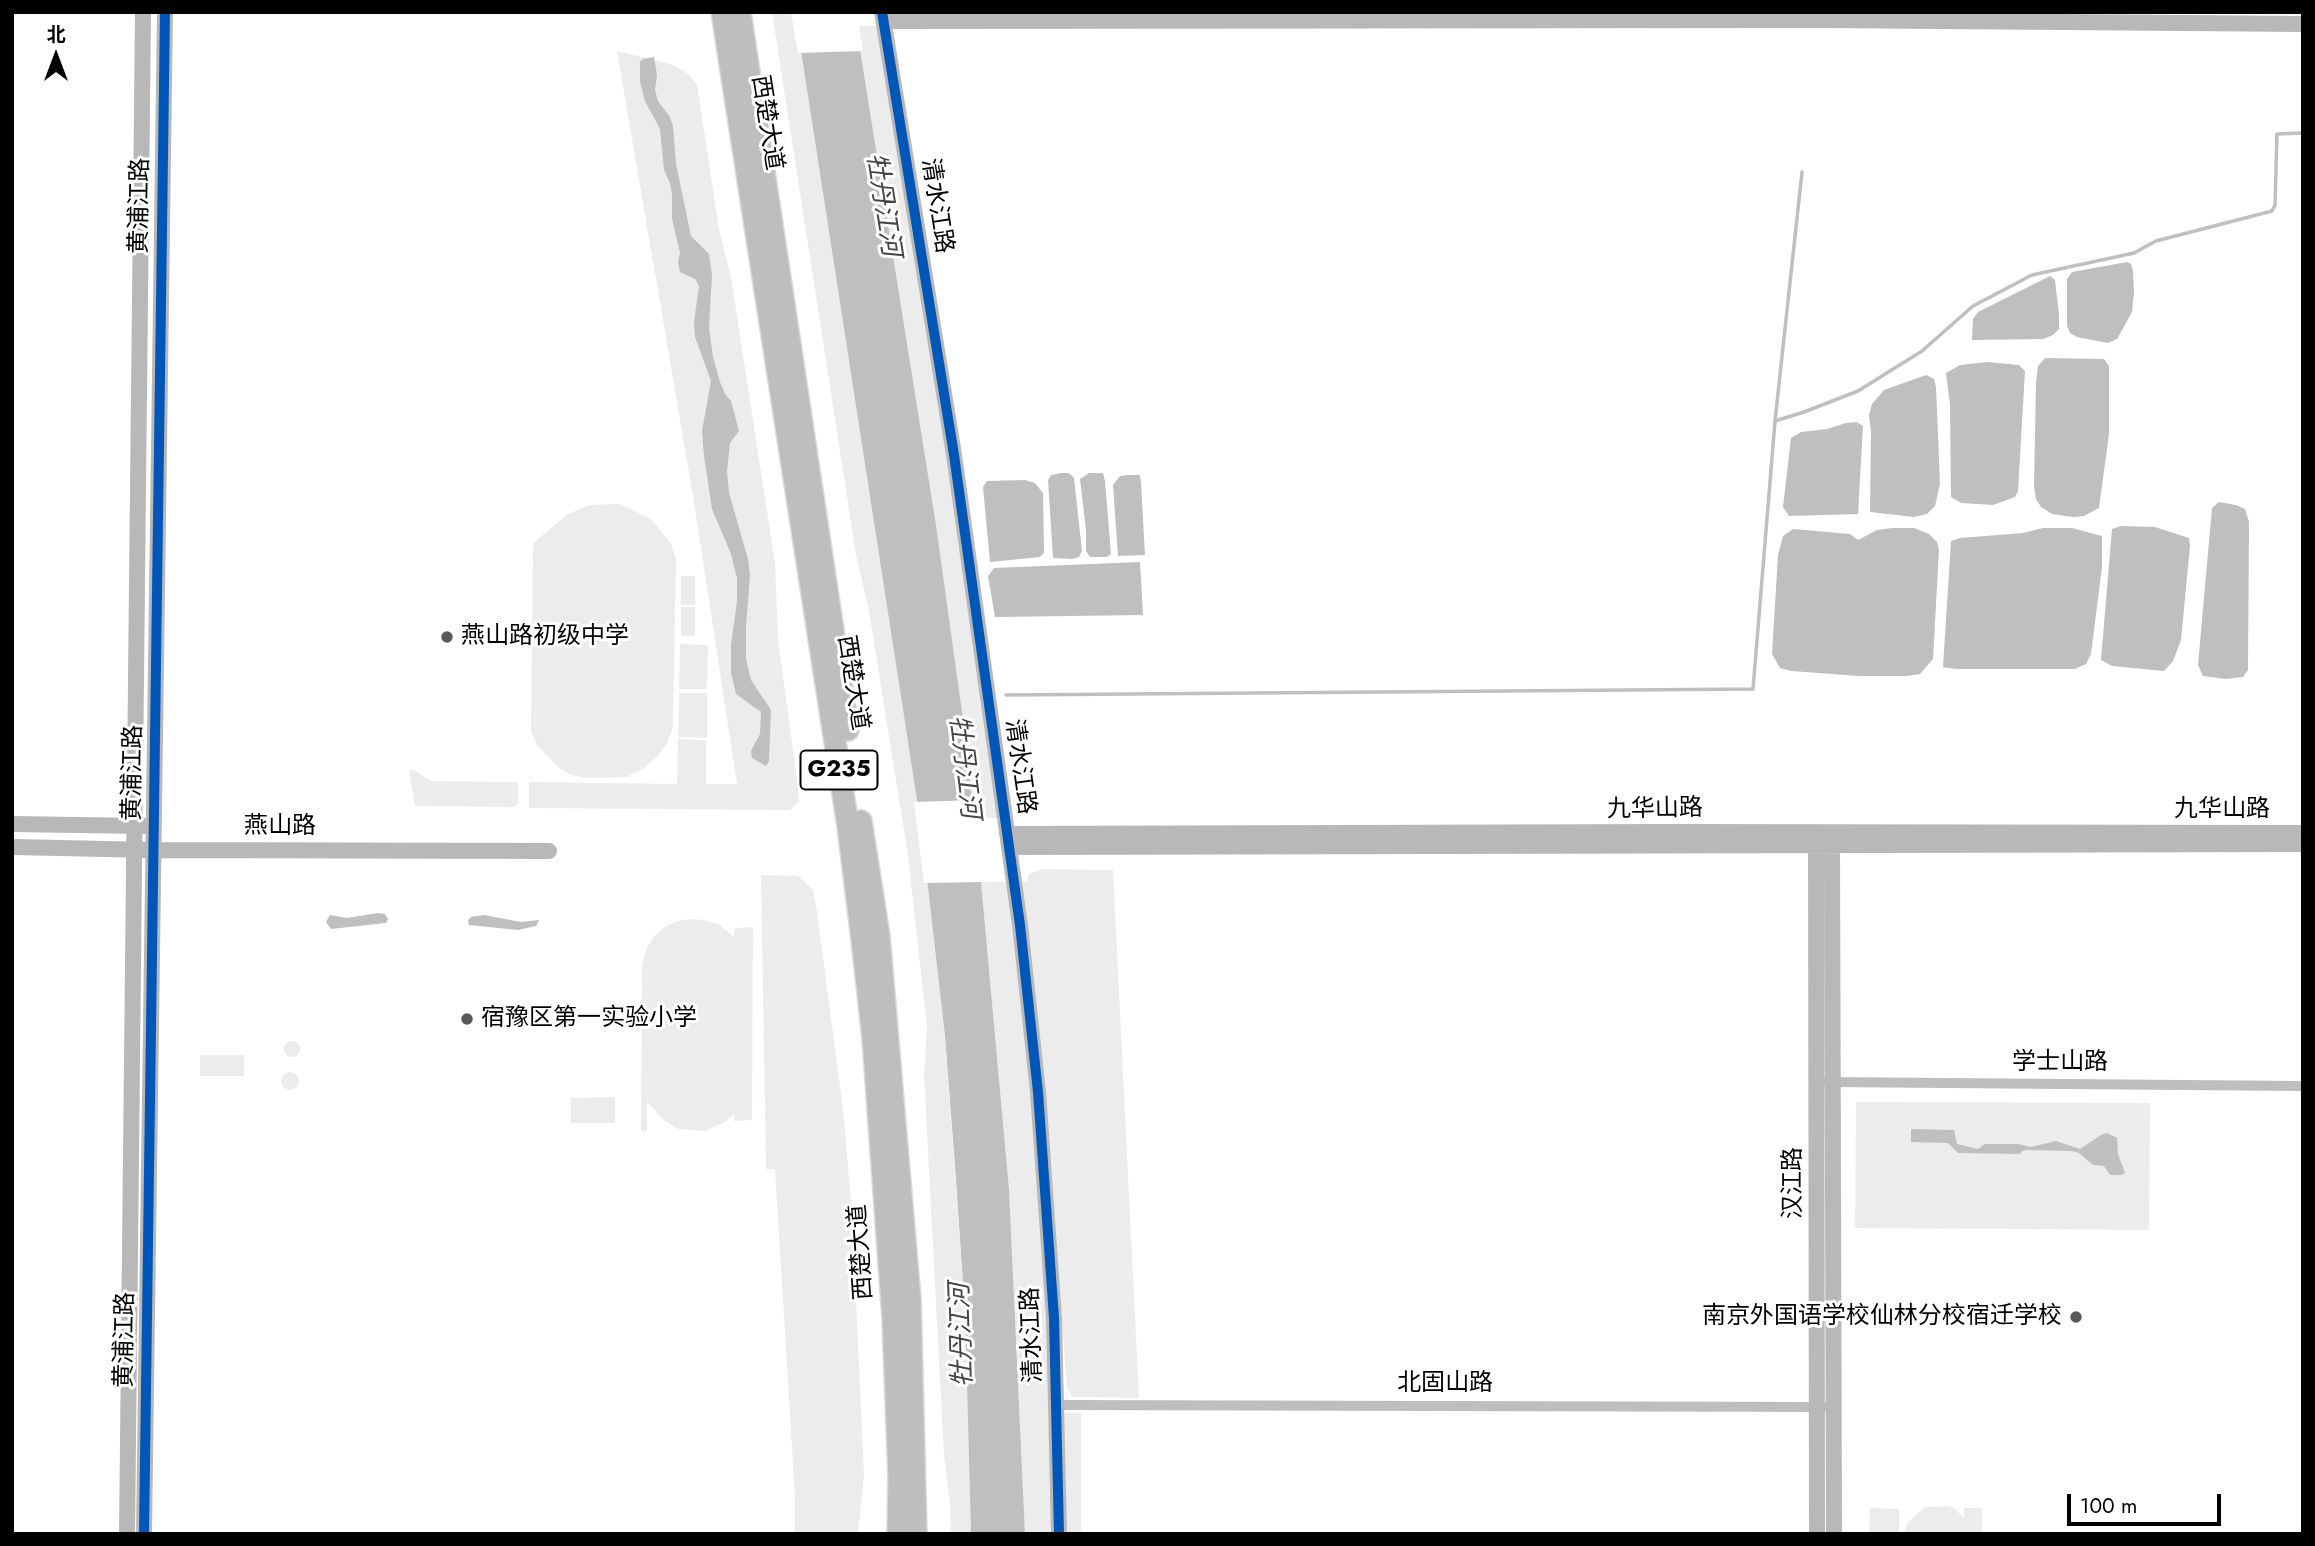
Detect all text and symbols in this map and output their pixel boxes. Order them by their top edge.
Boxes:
north arrow [21,21,91,91]
text: 北 [46,21,66,48]
street label: 西楚大道 [744,73,788,173]
water label: 牡丹江河 [858,151,906,259]
street label: 清水江路 [914,156,958,256]
street label: 黄浦江路 [126,158,156,254]
place label: 燕山路初级中学 [461,623,629,651]
marker: 燕山路初级中学 [439,629,455,645]
street label: 西楚大道 [830,633,874,733]
water label: 牡丹江河 [941,713,985,821]
street label: 清水江路 [998,717,1040,817]
street label: 黄浦江路 [119,725,149,821]
road number: G235 [800,750,878,790]
street label: 九华山路 [1607,795,1703,825]
street label: 九华山路 [2174,796,2270,824]
street label: 燕山路 [244,813,316,841]
place label: 宿豫区第一实验小学 [481,1005,697,1033]
marker: 宿豫区第一实验小学 [459,1011,475,1027]
street label: 学士山路 [2012,1049,2108,1077]
street label: 汉江路 [1780,1147,1808,1219]
street label: 西楚大道 [844,1203,880,1301]
water label: 牡丹江河 [946,1282,980,1388]
street label: 清水江路 [1017,1287,1049,1383]
street label: 黄浦江路 [111,1292,141,1388]
place label: 南京外国语学校仙林分校宿迁学校 [1702,1303,2062,1331]
marker: 南京外国语学校仙林分校宿迁学校 [2068,1309,2084,1325]
street label: 北固山路 [1397,1370,1493,1398]
scale bar [2070,1480,2224,1524]
text: 100 m [2080,1491,2137,1521]

